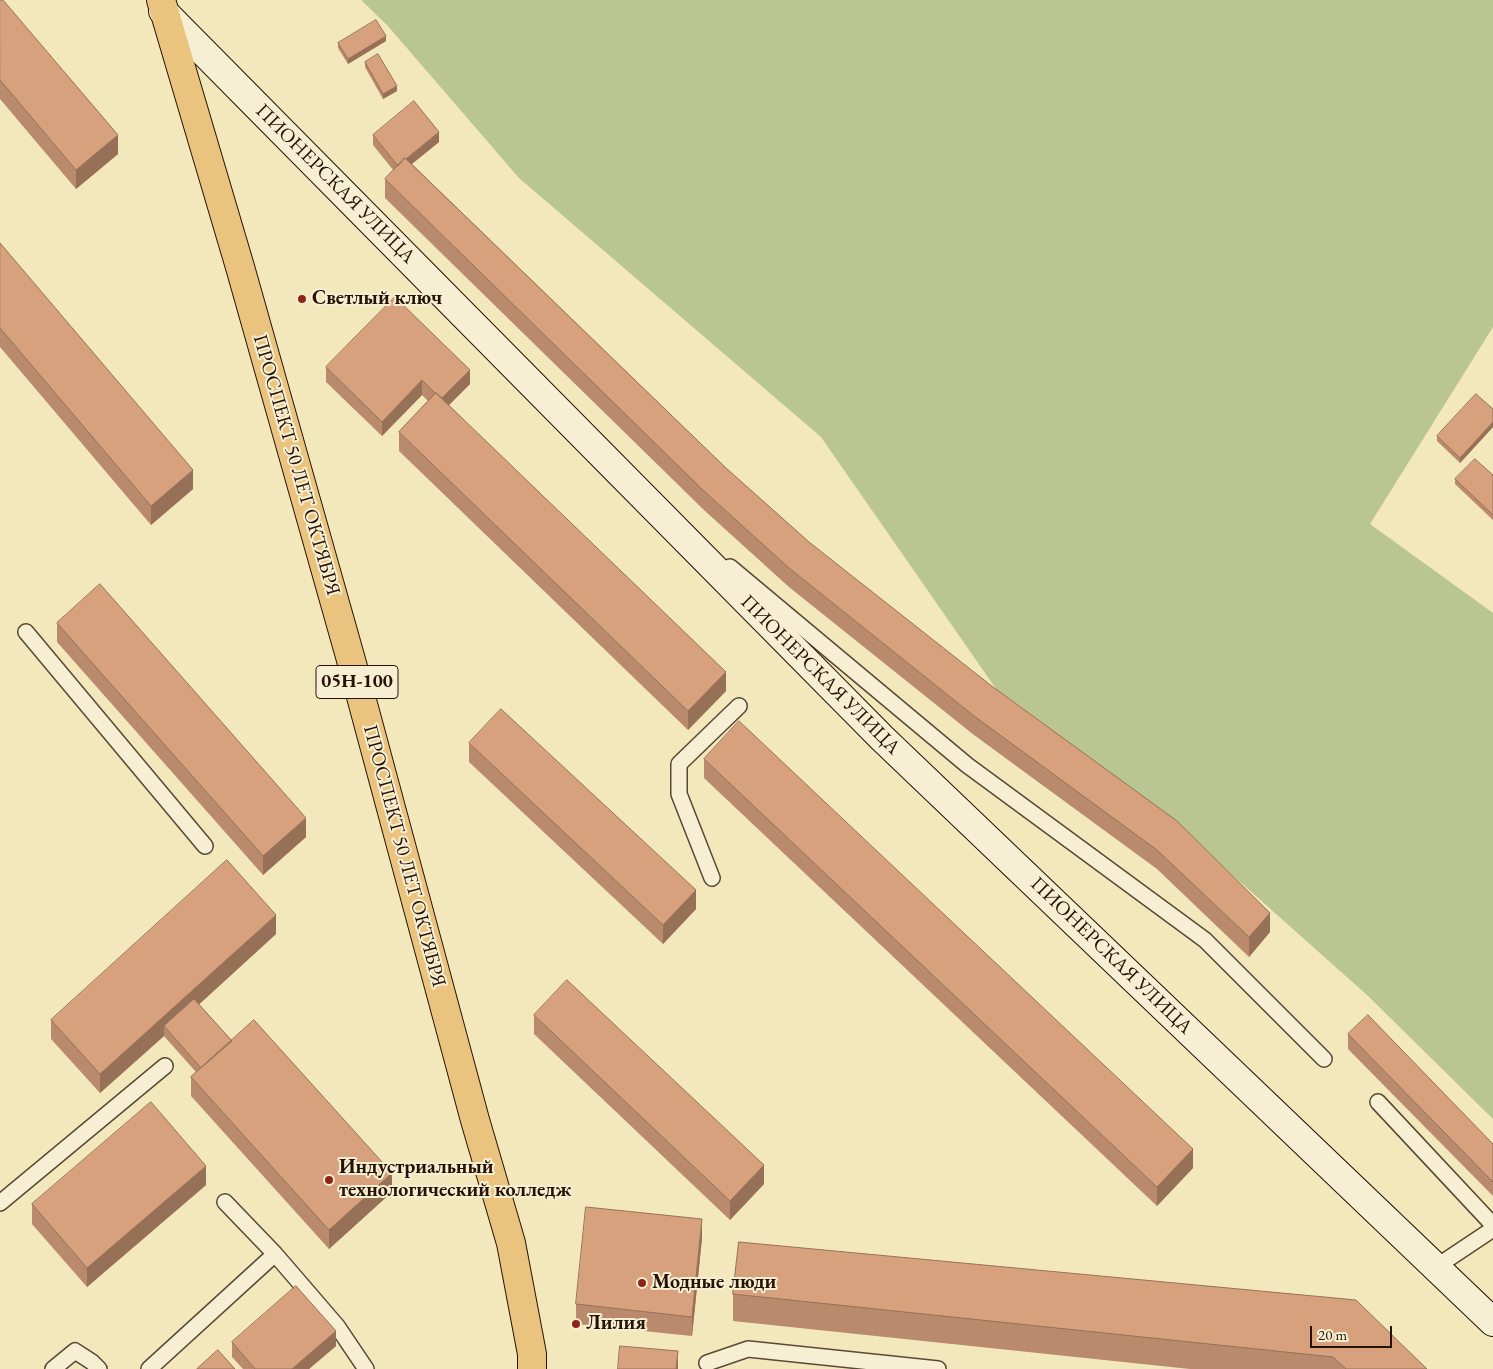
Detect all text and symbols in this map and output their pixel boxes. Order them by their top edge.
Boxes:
street label: ПИОНЕРСКАЯ УЛИЦА [250,99,420,269]
place label: Светлый ключ [312,287,442,311]
marker: Светлый ключ [296,293,308,305]
street label: ПРОСПЕКТ 50 ЛЕТ ОКТЯБРЯ [247,332,345,598]
street label: ПИОНЕРСКАЯ УЛИЦА [735,590,905,760]
road number: 05Н-100 [316,666,398,699]
street label: ПРОСПЕКТ 50 ЛЕТ ОКТЯБРЯ [357,722,451,990]
street label: ПИОНЕРСКАЯ УЛИЦА [1025,872,1197,1040]
place label: Индустриальный технологический колледж [339,1156,572,1203]
marker: Индустриальный технологический колледж [323,1174,335,1186]
place label: Модные люди [652,1271,776,1295]
marker: Модные люди [636,1277,648,1289]
place label: Лилия [586,1312,646,1336]
scale bar [1313,1316,1396,1348]
marker: Лилия [570,1318,582,1330]
text: 20 m [1318,1325,1347,1344]

